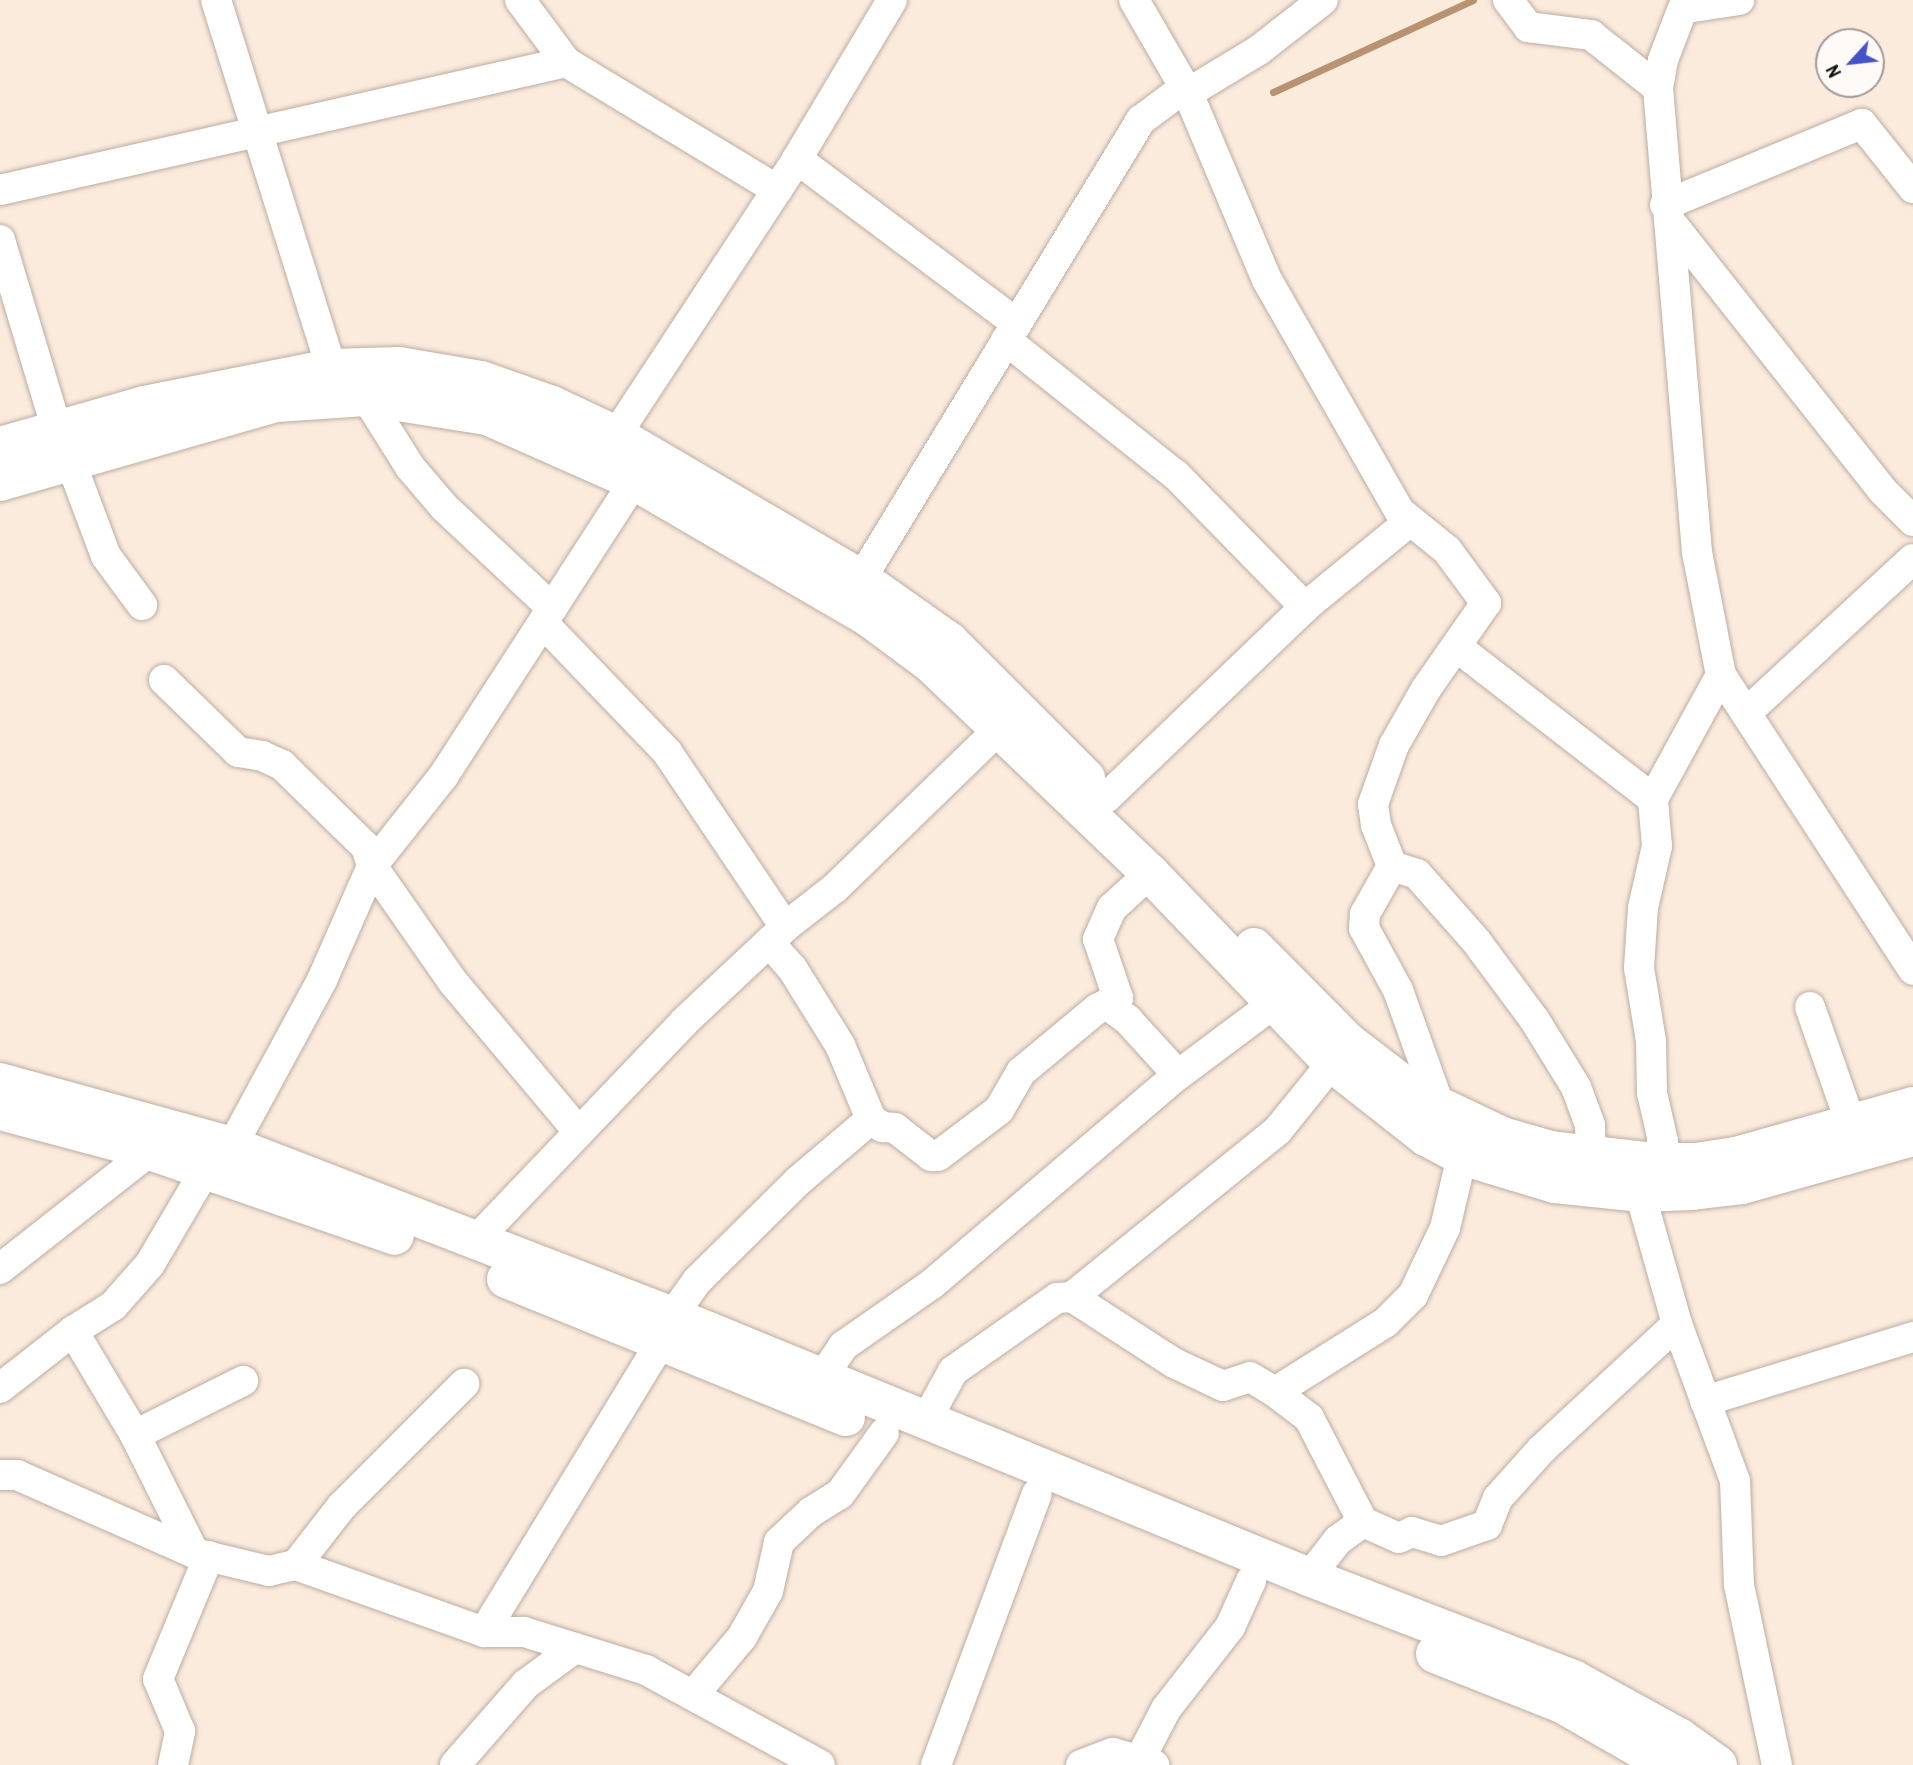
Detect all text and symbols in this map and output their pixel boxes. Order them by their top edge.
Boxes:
north arrow [1815,28,1885,98]
text: N [1819,61,1847,83]

